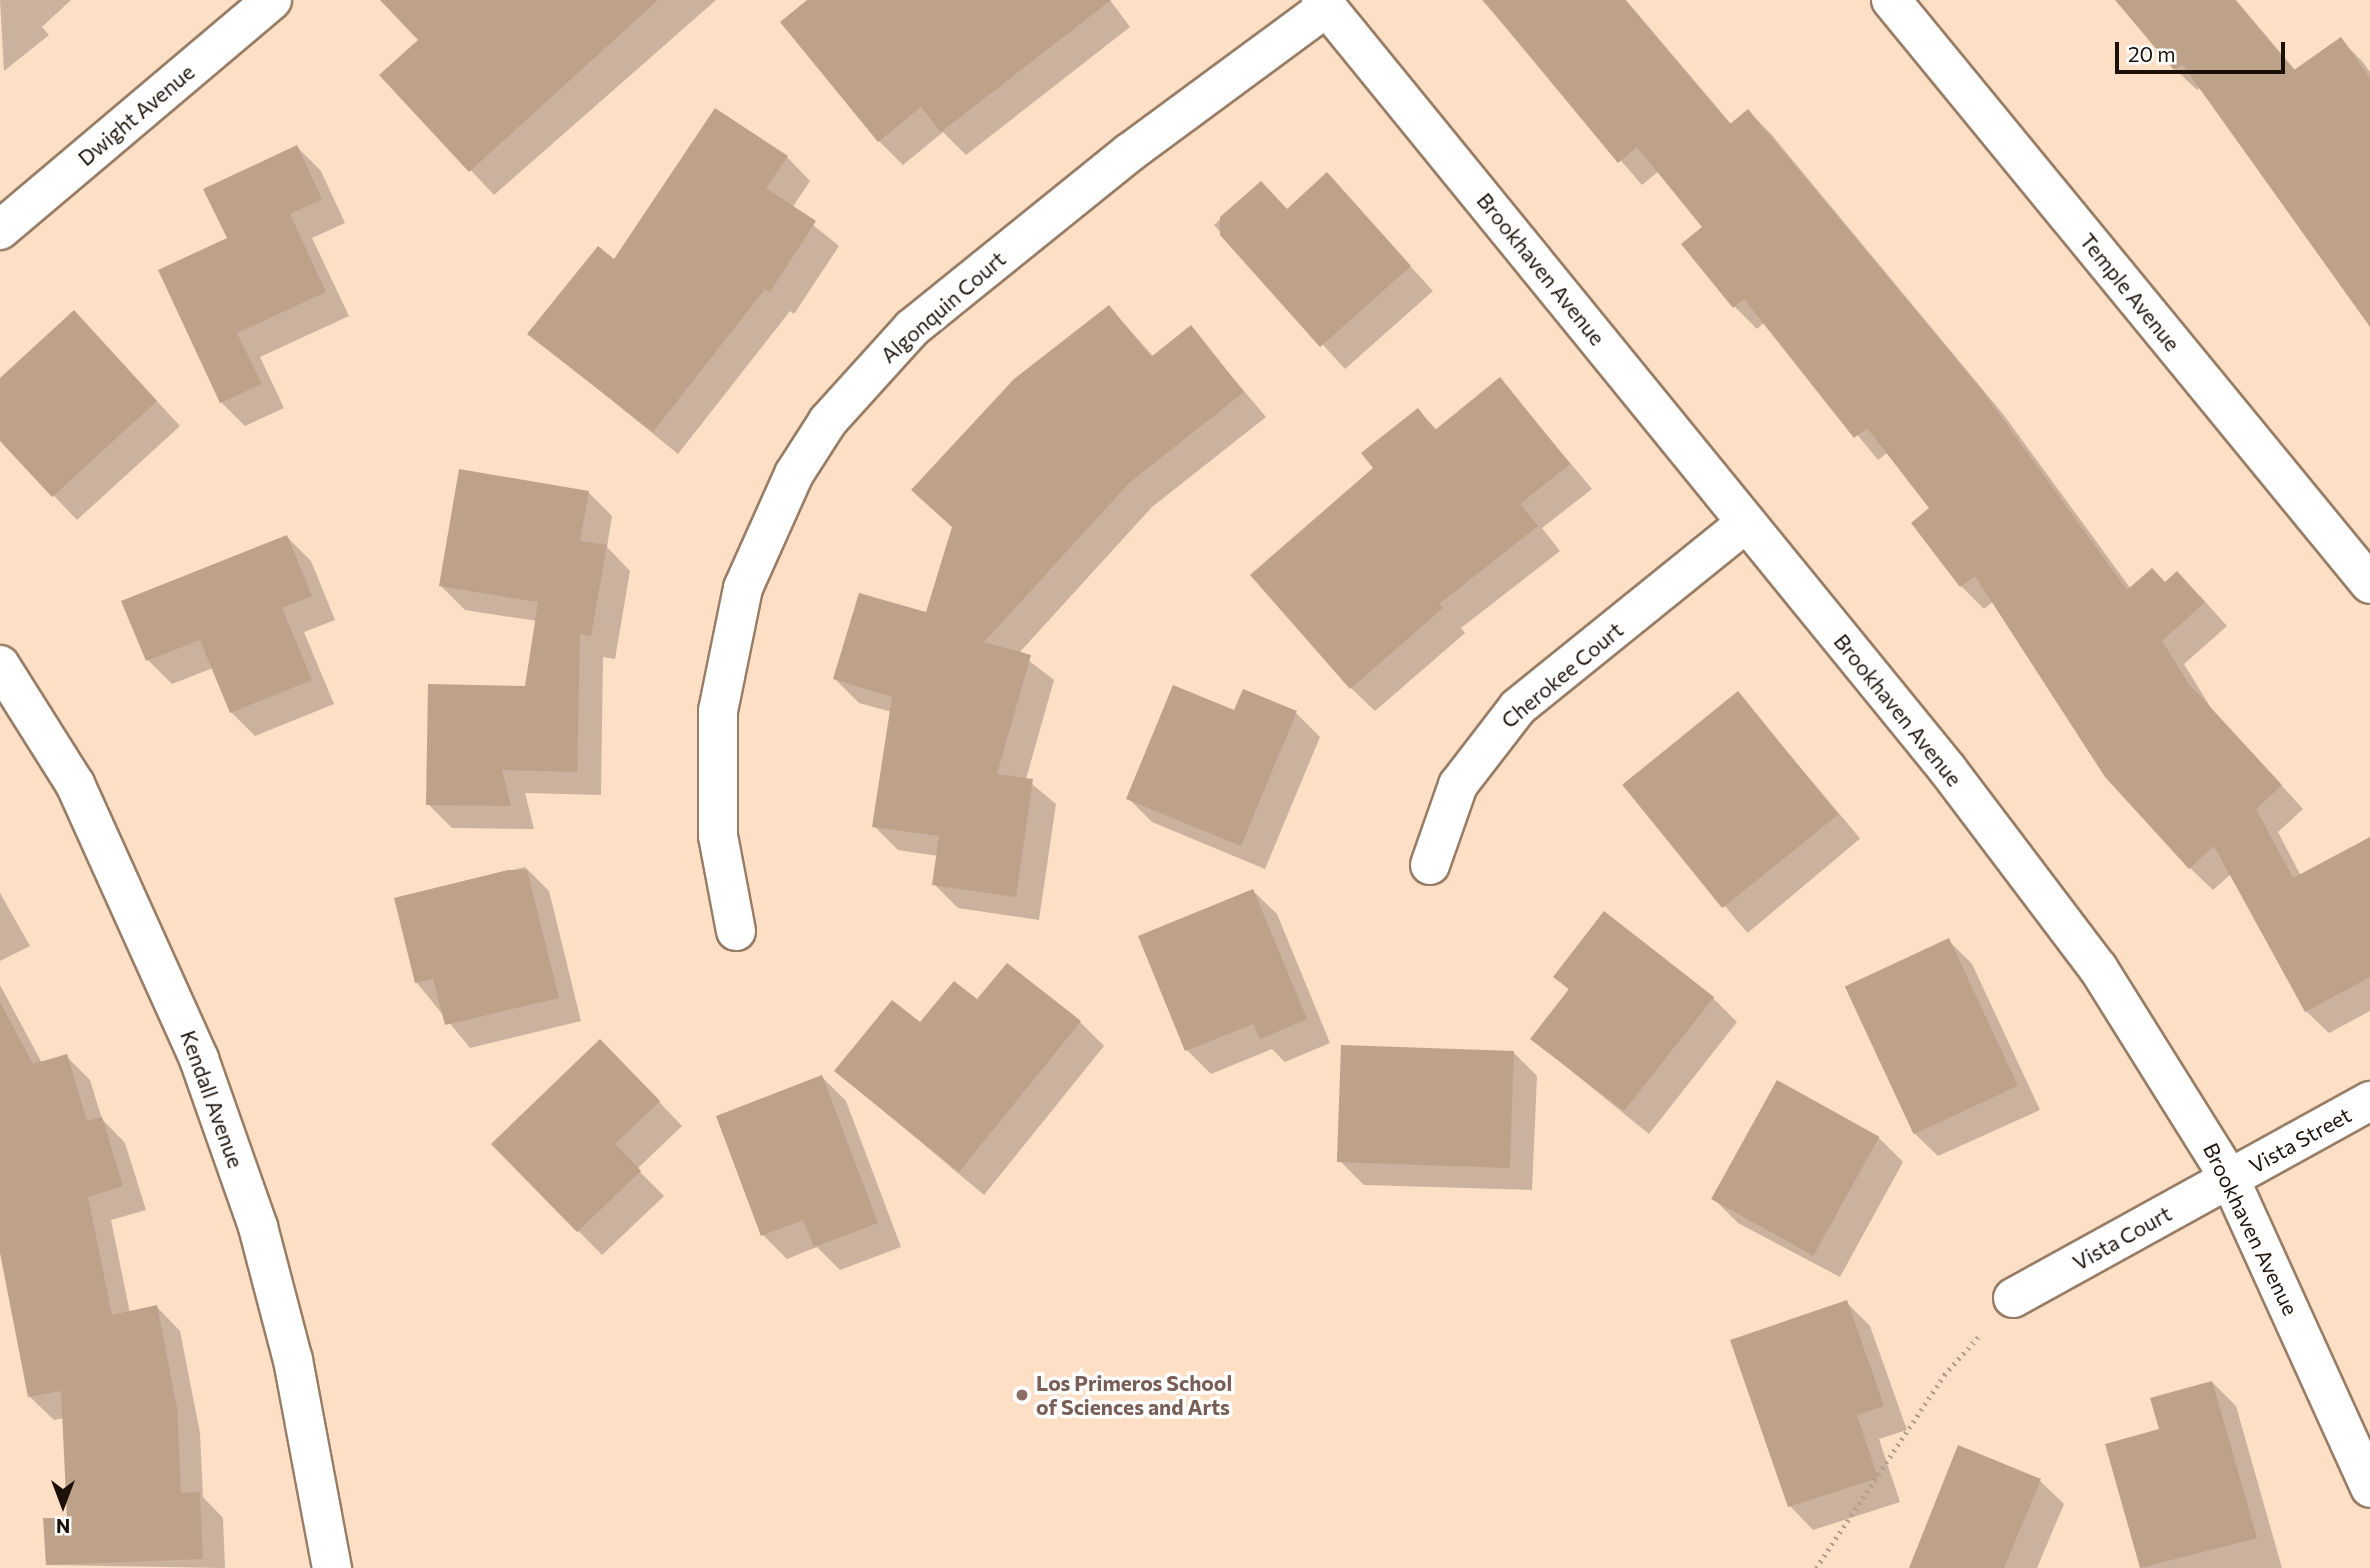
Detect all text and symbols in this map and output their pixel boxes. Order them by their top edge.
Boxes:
scale bar [2118,28,2288,72]
text: 20 m [2128,41,2176,66]
street label: Dwight Avenue [73,59,199,171]
street label: Brookhaven Avenue [1472,188,1610,350]
street label: Temple Avenue [2075,228,2185,356]
street label: Algonquin Court [876,246,1010,368]
street label: Cherokee Court [1496,617,1628,733]
street label: Brookhaven Avenue [1829,629,1967,791]
street label: Kendall Avenue [175,1027,249,1171]
street label: Vista Street [2245,1102,2355,1178]
street label: Brookhaven Avenue [2198,1139,2304,1319]
street label: Vista Court [2068,1201,2176,1275]
place label: Los Primeros School of Sciences and Arts [1036,1370,1232,1420]
marker: Los Primeros School of Sciences and Arts [1014,1387,1030,1403]
north arrow [28,1470,98,1540]
text: N [56,1515,70,1538]

